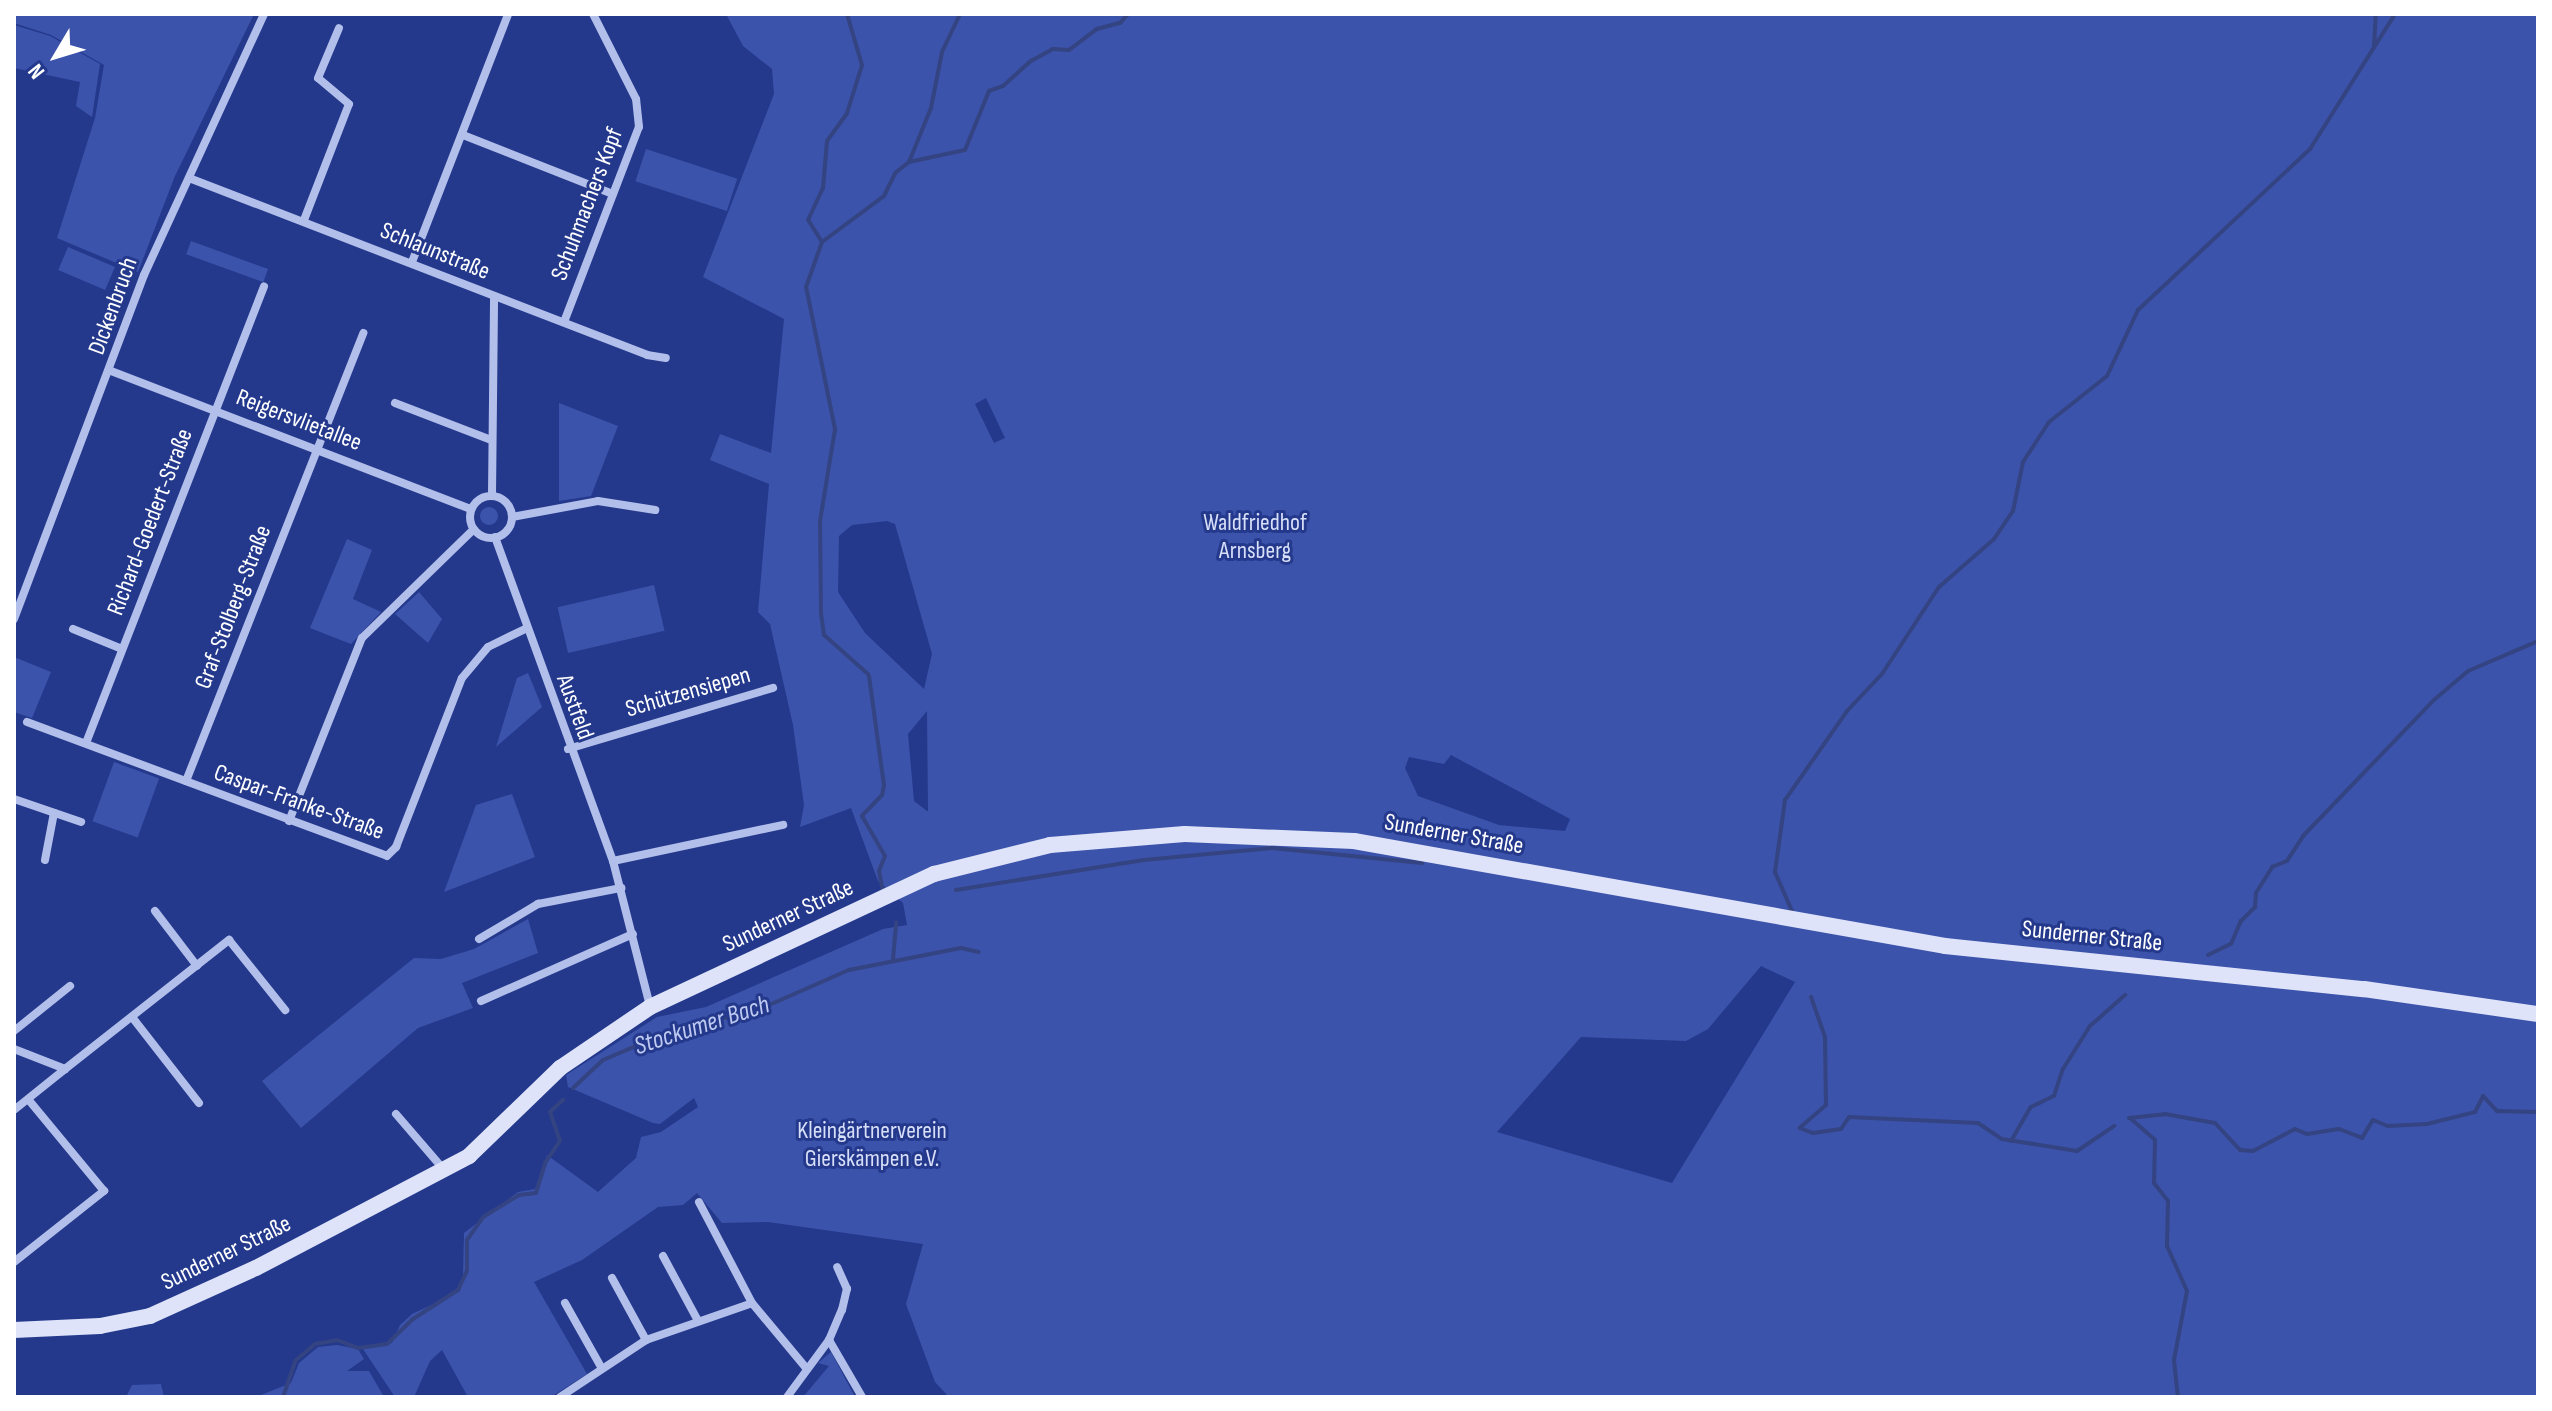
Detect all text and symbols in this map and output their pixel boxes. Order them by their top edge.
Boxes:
north arrow [16,16,96,96]
text: N [22,58,51,84]
street label: Schuhmachers Kopf [545,124,629,284]
street label: Schlaunstraße [376,216,494,286]
street label: Dickenbruch [82,253,144,359]
street label: Reigersvlietallee [232,383,366,457]
street label: Richard-Goedert-Straße [101,425,199,619]
park label: Waldfriedhof Arnsberg [1203,509,1307,565]
street label: Graf-Stolberg-Straße [189,521,277,693]
street label: Schützensiepen [622,660,754,724]
street label: Austfeld [550,671,600,743]
street label: Caspar-Franke-Straße [210,758,388,846]
street label: Sunderner Straße [1382,808,1526,860]
street label: Sunderner Straße [718,873,858,959]
street label: Sunderner Straße [2020,914,2164,958]
water label: Stockumer Bach [630,989,774,1063]
park label: Kleingärtnerverein Gierskämpen e.V. [797,1117,947,1173]
street label: Sunderner Straße [156,1209,296,1297]

